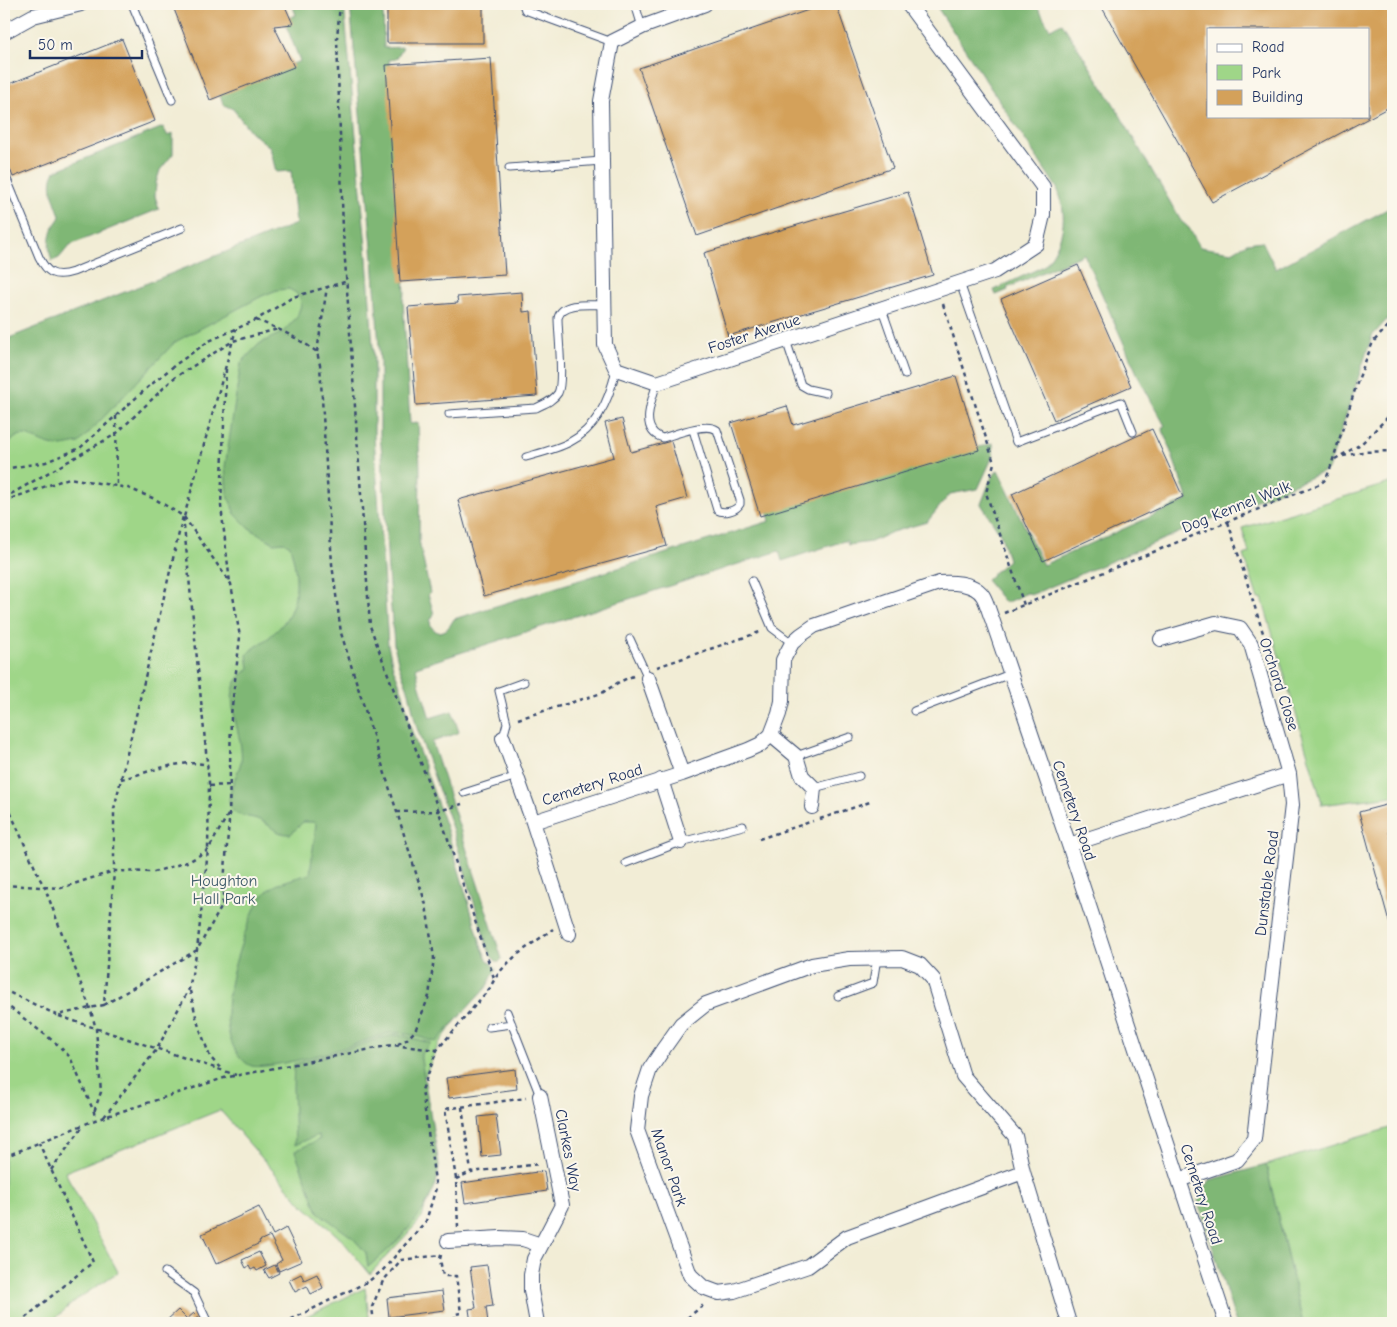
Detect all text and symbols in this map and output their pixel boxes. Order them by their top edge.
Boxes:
scale bar [30,28,142,60]
legend [1207,28,1370,118]
text: 50 m [38,36,73,54]
text: Road [1252,38,1284,56]
text: Park [1252,64,1281,82]
text: Building [1252,88,1303,106]
street label: Foster Avenue [706,311,803,357]
street label: Dog Kennel Walk [1179,477,1294,537]
street label: Orchard Close [1256,636,1303,733]
street label: Cemetery Road [1049,758,1100,863]
street label: Cemetery Road [540,760,645,810]
street label: Dunstable Road [1252,829,1282,937]
park label: Houghton Hall Park [191,872,257,908]
street label: Clarkes Way [551,1107,585,1194]
street label: Manor Park [647,1126,691,1209]
street label: Cemetery Road [1176,1142,1226,1247]

